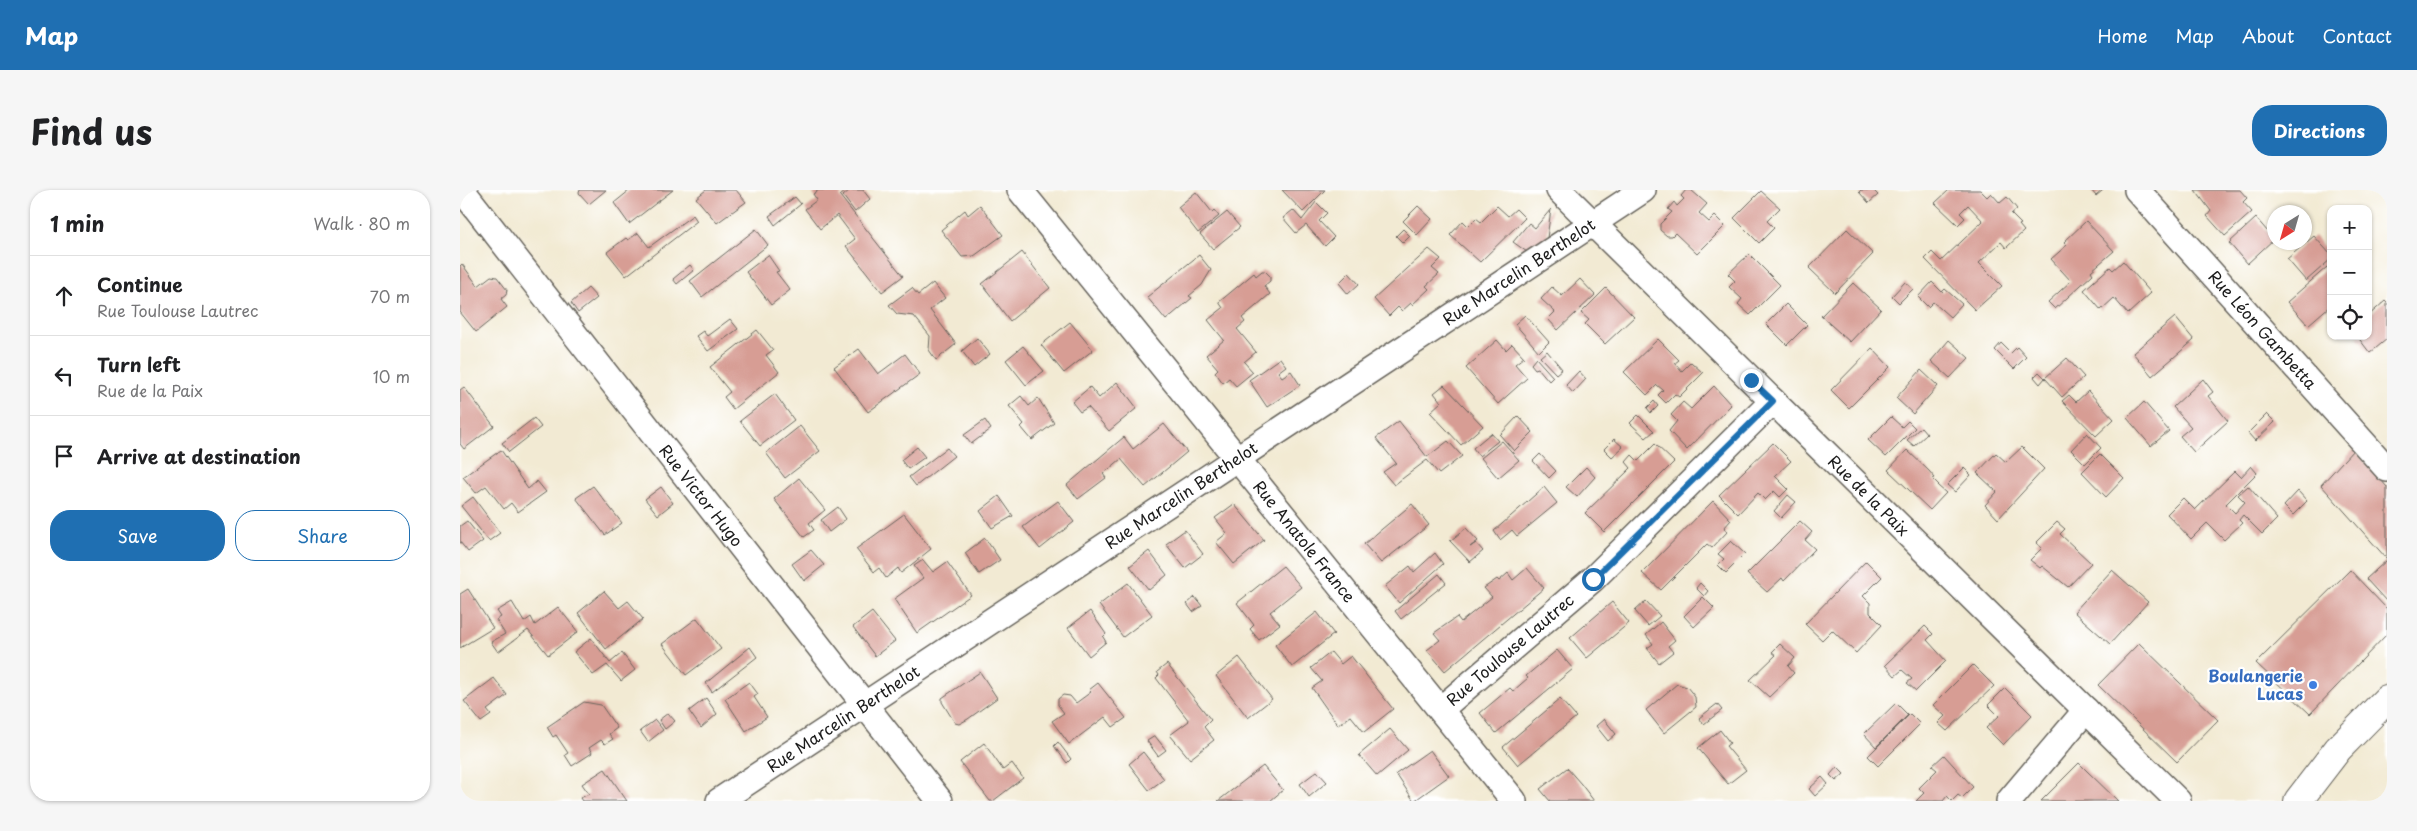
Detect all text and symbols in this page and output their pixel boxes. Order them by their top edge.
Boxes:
text: Map [25,17,78,53]
text: Home [2097,22,2147,49]
text: Map [2175,22,2214,49]
text: About [2242,22,2294,49]
text: Contact [2322,22,2392,49]
text: Find us [30,104,152,157]
button: Directions [2252,105,2387,156]
north arrow [2267,205,2312,250]
map controls [2327,205,2372,340]
button: + [2327,205,2372,250]
text: 1 min [50,207,104,239]
text: Walk · 80 m [313,211,410,235]
street label: Rue Marcelin Berthelot [1437,212,1600,330]
button: − [2327,250,2372,295]
street label: Rue Léon Gambetta [2203,265,2323,394]
text: Continue [97,270,183,298]
icon: ahead [50,282,78,310]
text: 70 m [370,284,410,308]
button: locate [2327,295,2372,340]
text: Rue Toulouse Lautrec [97,298,258,322]
text: Turn left [97,350,181,378]
icon: left [50,362,78,390]
text: 10 m [373,364,410,388]
route end [1740,369,1763,392]
text: Rue de la Paix [97,378,203,402]
street label: Rue Marcelin Berthelot [1099,435,1262,554]
street label: Rue Victor Hugo [654,439,749,551]
icon: arrive [50,442,78,470]
text: Arrive at destination [97,442,301,470]
street label: Rue de la Paix [1823,449,1915,541]
street label: Rue Anatole France [1248,475,1362,607]
button: Save [50,510,225,561]
button: Share [235,510,410,561]
route start [1582,568,1605,591]
street label: Rue Toulouse Lautrec [1440,588,1579,711]
street label: Rue Marcelin Berthelot [762,658,924,777]
place label: Boulangerie Lucas [2208,663,2303,705]
marker: Boulangerie Lucas [2307,679,2319,691]

